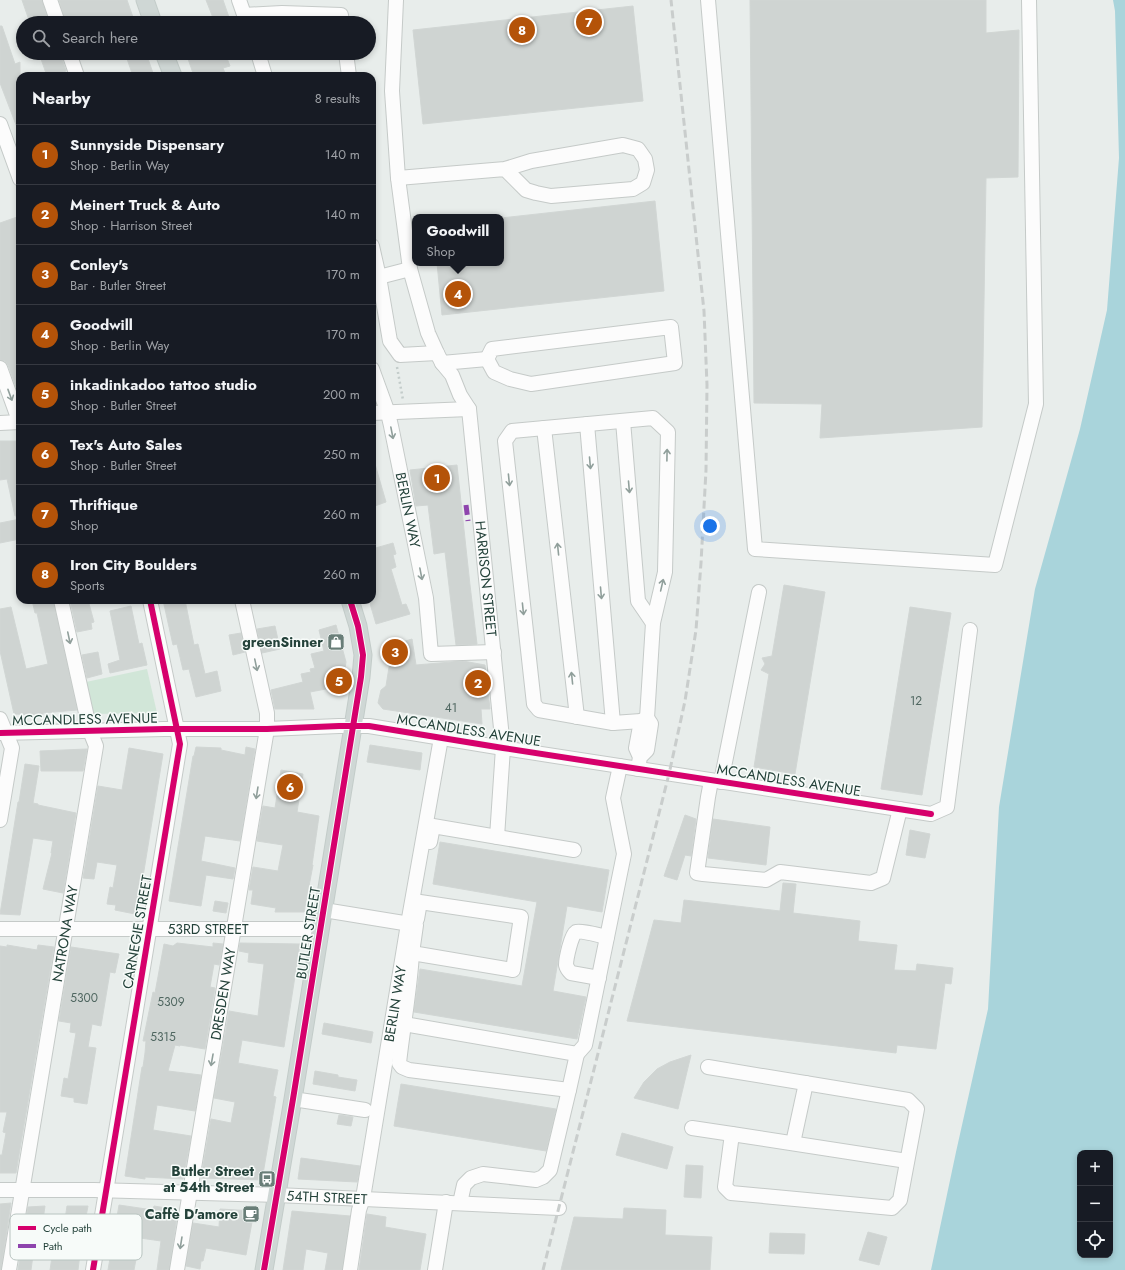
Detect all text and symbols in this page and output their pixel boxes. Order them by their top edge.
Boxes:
pin: 7 [576,7,602,37]
pin: 8 [509,15,535,45]
search box [16,16,376,60]
icon: search [30,27,52,49]
text: Search here [62,27,138,49]
text: Nearby [32,86,90,110]
text: 8 results [315,89,360,108]
text: Sunnyside Dispensary [70,134,224,156]
text: 1 [42,145,48,164]
text: 140 m [325,145,360,164]
text: Shop · Berlin Way [70,156,169,175]
text: Meinert Truck & Auto [70,194,220,216]
text: 2 [41,205,49,224]
text: 140 m [325,205,360,224]
popup [412,214,504,266]
text: Shop · Harrison Street [70,216,192,235]
text: Goodwill [427,220,489,242]
text: Shop [427,242,455,261]
text: Conley's [70,254,128,276]
text: 3 [41,265,49,284]
text: 170 m [325,265,360,284]
text: Bar · Butler Street [70,276,166,295]
pin: 4 [445,279,471,309]
text: Goodwill [70,314,133,336]
text: 4 [40,325,50,344]
text: 170 m [325,325,360,344]
text: Shop · Berlin Way [70,336,169,355]
text: inkadinkadoo tattoo studio [70,374,257,396]
text: 5 [41,385,49,404]
text: 200 m [323,385,360,404]
one-way arrow [6,388,14,400]
text: Shop · Butler Street [70,396,176,415]
one-way arrow [389,426,397,439]
text: Tex's Auto Sales [70,434,182,456]
text: 6 [41,445,49,464]
text: 250 m [323,445,360,464]
one-way arrow [664,449,671,462]
text: Shop · Butler Street [70,456,176,475]
one-way arrow [587,456,594,469]
pin: 1 [424,463,450,493]
street label: BERLIN WAY [391,471,426,550]
one-way arrow [505,473,513,486]
one-way arrow [625,480,632,493]
text: Thriftique [70,494,138,516]
text: 7 [41,505,49,524]
text: 260 m [323,505,360,524]
text: Shop [70,516,98,535]
your location [700,516,720,536]
street label: HARRISON STREET [470,520,502,638]
one-way arrow [554,543,562,556]
text: Iron City Boulders [70,554,197,576]
text: 8 [41,565,49,584]
text: 260 m [323,565,360,584]
one-way arrow [417,567,425,580]
text: Sports [70,576,104,595]
one-way arrow [659,579,667,592]
one-way arrow [598,586,605,599]
one-way arrow [519,602,527,615]
one-way arrow [66,631,74,644]
place label: greenSinner [242,632,323,652]
shop icon: greenSinner [326,632,346,652]
pin: 3 [382,637,408,667]
one-way arrow [253,659,261,672]
pin: 5 [326,666,352,696]
pin: 2 [465,668,491,698]
one-way arrow [569,672,576,685]
house number: 12 [910,692,922,710]
house number: 41 [445,699,457,717]
street label: MCCANDLESS AVENUE [12,708,158,730]
street label: MCCANDLESS AVENUE [396,709,542,751]
street label: MCCANDLESS AVENUE [716,759,862,801]
pin: 6 [277,772,303,802]
one-way arrow [252,787,260,800]
street label: CARNEGIE STREET [117,873,157,990]
street label: NATRONA WAY [47,884,83,983]
street label: BUTLER STREET [291,885,325,981]
street label: 53RD STREET [167,919,249,939]
street label: DRESDEN WAY [205,946,241,1042]
street label: BERLIN WAY [379,964,411,1043]
house number: 5300 [70,989,98,1007]
house number: 5309 [157,993,185,1011]
house number: 5315 [150,1028,176,1046]
one-way arrow [208,1053,216,1066]
map controls [1077,1150,1113,1258]
button: + [1077,1150,1113,1186]
place label: Butler Street at 54th Street [163,1161,255,1197]
bus stop icon: Butler Street at 54th Street [257,1169,277,1189]
street label: 54TH STREET [286,1185,368,1209]
button: − [1077,1186,1113,1222]
place label: Caffè D'amore [145,1204,238,1224]
cafe icon: Caffè D'amore [241,1204,261,1224]
legend [10,1214,142,1260]
text: Cycle path [43,1220,92,1236]
button: locate [1077,1222,1113,1258]
one-way arrow [177,1236,185,1249]
text: Path [43,1238,62,1254]

